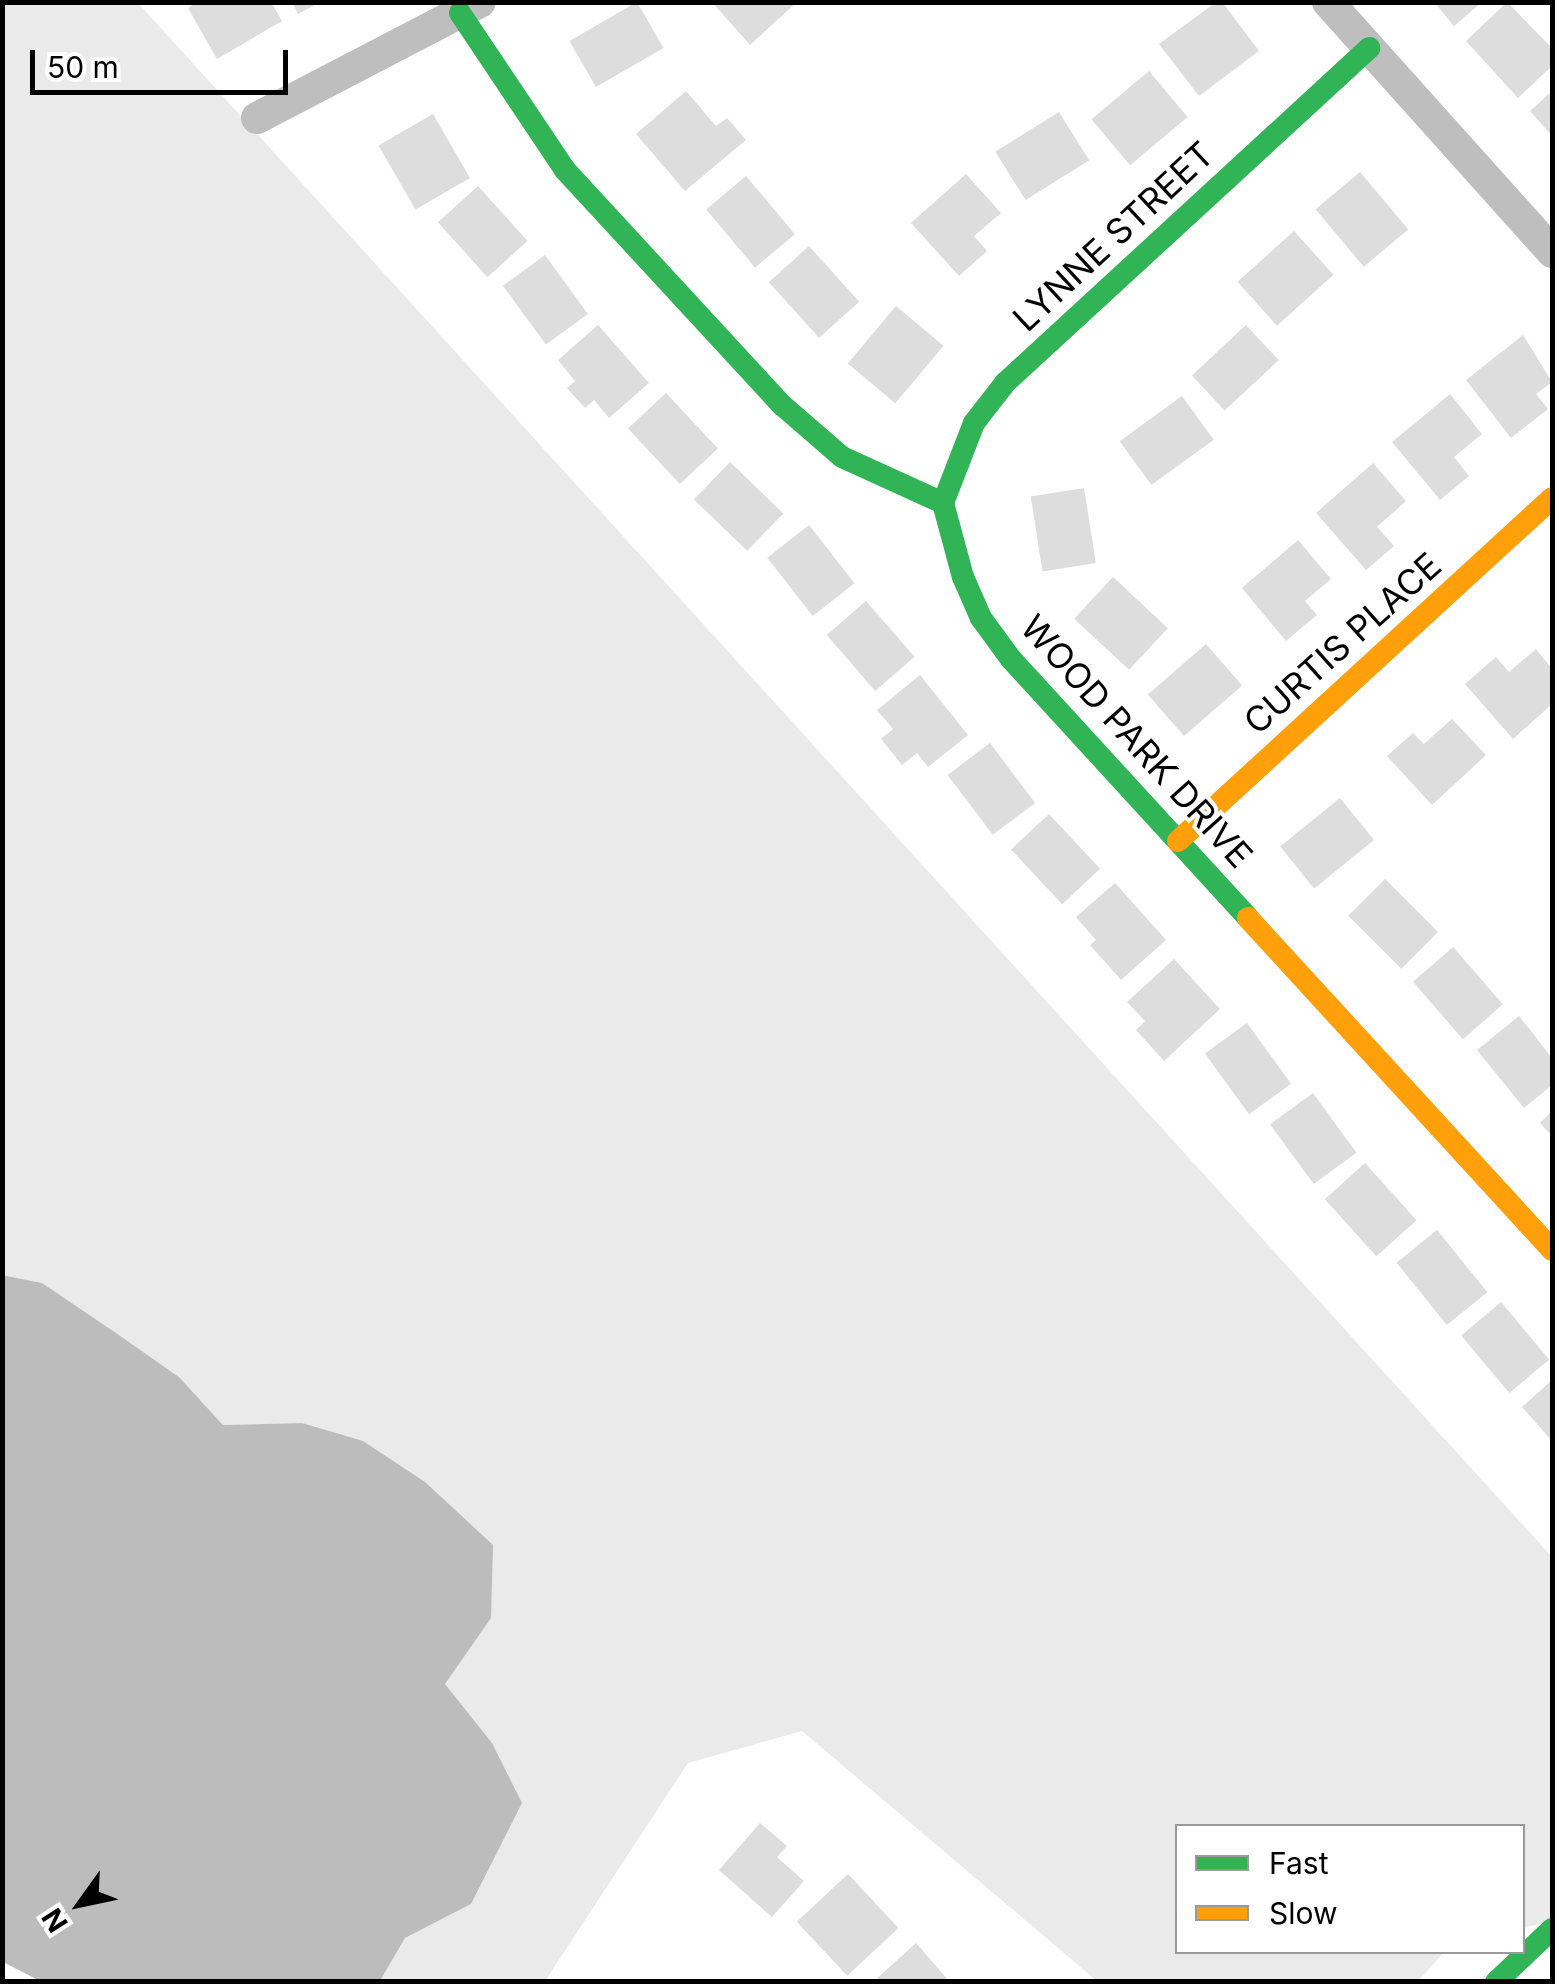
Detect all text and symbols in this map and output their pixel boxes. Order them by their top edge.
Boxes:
scale bar [35,30,292,92]
text: 50 m [47,49,119,85]
street label: LYNNE STREET [1004,133,1222,339]
street label: CURTIS PLACE [1235,544,1449,742]
street label: WOOD PARK DRIVE [1013,606,1261,876]
legend [1175,1824,1525,1954]
text: Fast [1269,1845,1328,1881]
north arrow [30,1854,130,1954]
text: Slow [1269,1895,1338,1931]
text: N [35,1902,75,1939]

